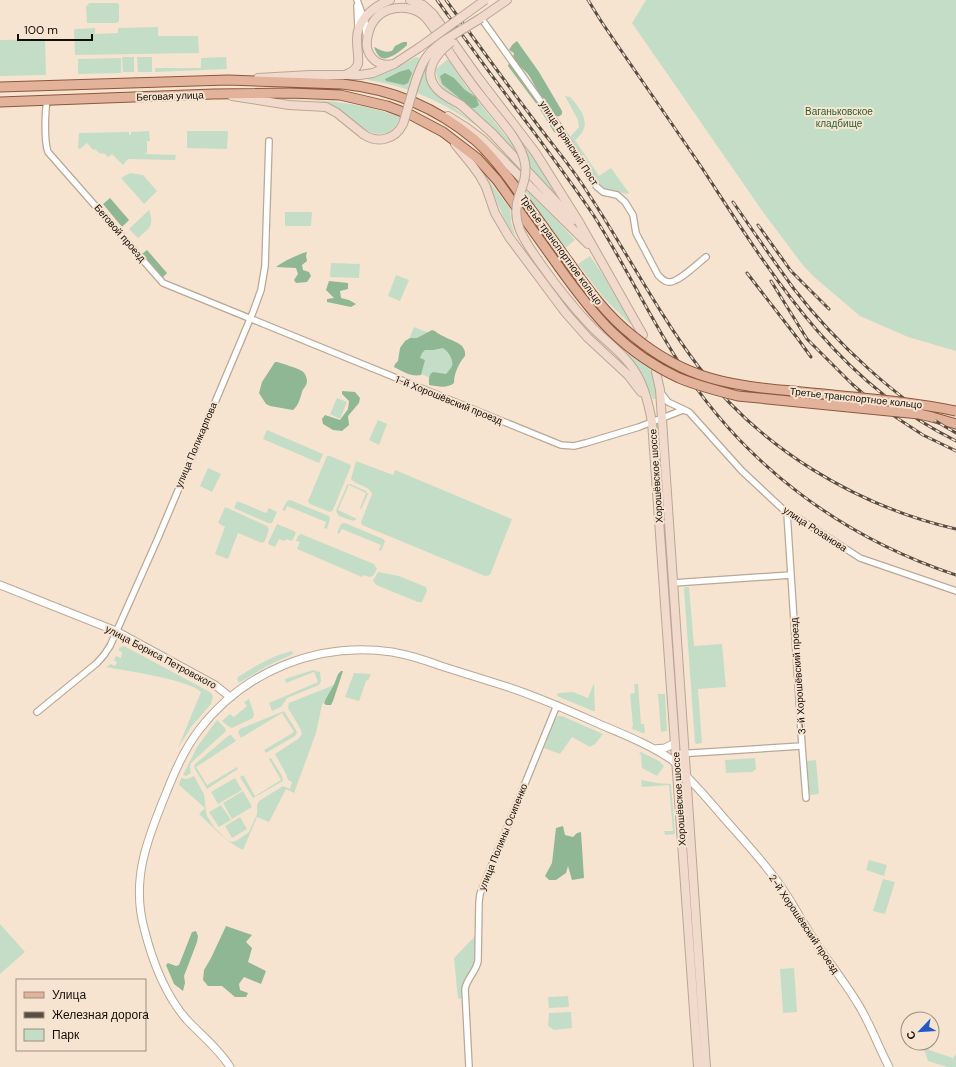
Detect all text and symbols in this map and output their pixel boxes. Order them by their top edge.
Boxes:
scale bar [18,16,92,42]
text: 100 m [24,22,58,38]
street label: Беговая улица [136,88,204,104]
street label: улица Брянский Пост [537,98,602,188]
park label: Ваганьковское кладбище [805,105,873,130]
street label: Третье транспортное кольцо [517,192,606,308]
street label: Беговой проезд [91,201,149,265]
street label: 1-й Хорошёвский проезд [394,373,504,427]
street label: Третье транспортное кольцо [789,385,923,411]
street label: улица Поликарпова [172,400,220,490]
street label: Хорошёвское шоссе [646,428,666,524]
street label: улица Розанова [781,503,850,555]
street label: 3-й Хорошёвский проезд [787,617,809,735]
street label: улица Бориса Петровского [103,622,219,692]
street label: Хорошёвское шоссе [669,751,689,847]
street label: улица Полины Осипенко [476,781,531,892]
street label: 2-й Хорошёвский проезд [766,872,842,976]
legend [16,979,146,1051]
text: Улица [52,987,86,1003]
text: Железная дорога [52,1007,149,1023]
north arrow [900,1011,940,1051]
text: Парк [52,1027,80,1043]
text: С [903,1029,919,1042]

